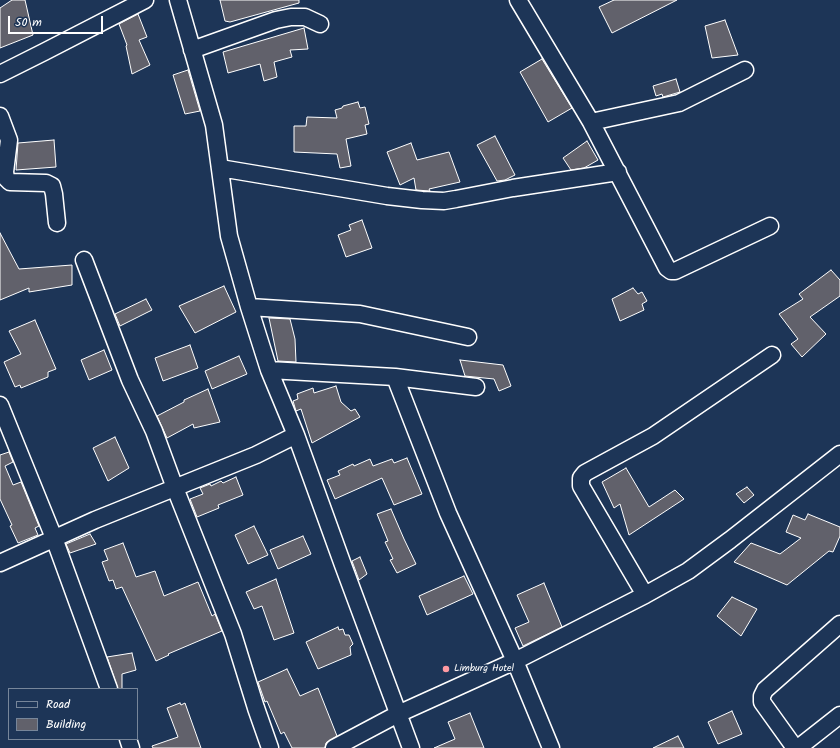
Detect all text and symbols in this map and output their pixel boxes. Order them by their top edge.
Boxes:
scale bar [10,8,105,34]
text: 50 m [15,13,42,32]
place label: Limburg Hotel [454,663,514,675]
marker: Limburg Hotel [441,664,451,674]
legend [8,688,138,740]
text: Road [46,695,70,714]
text: Building [46,715,86,734]

